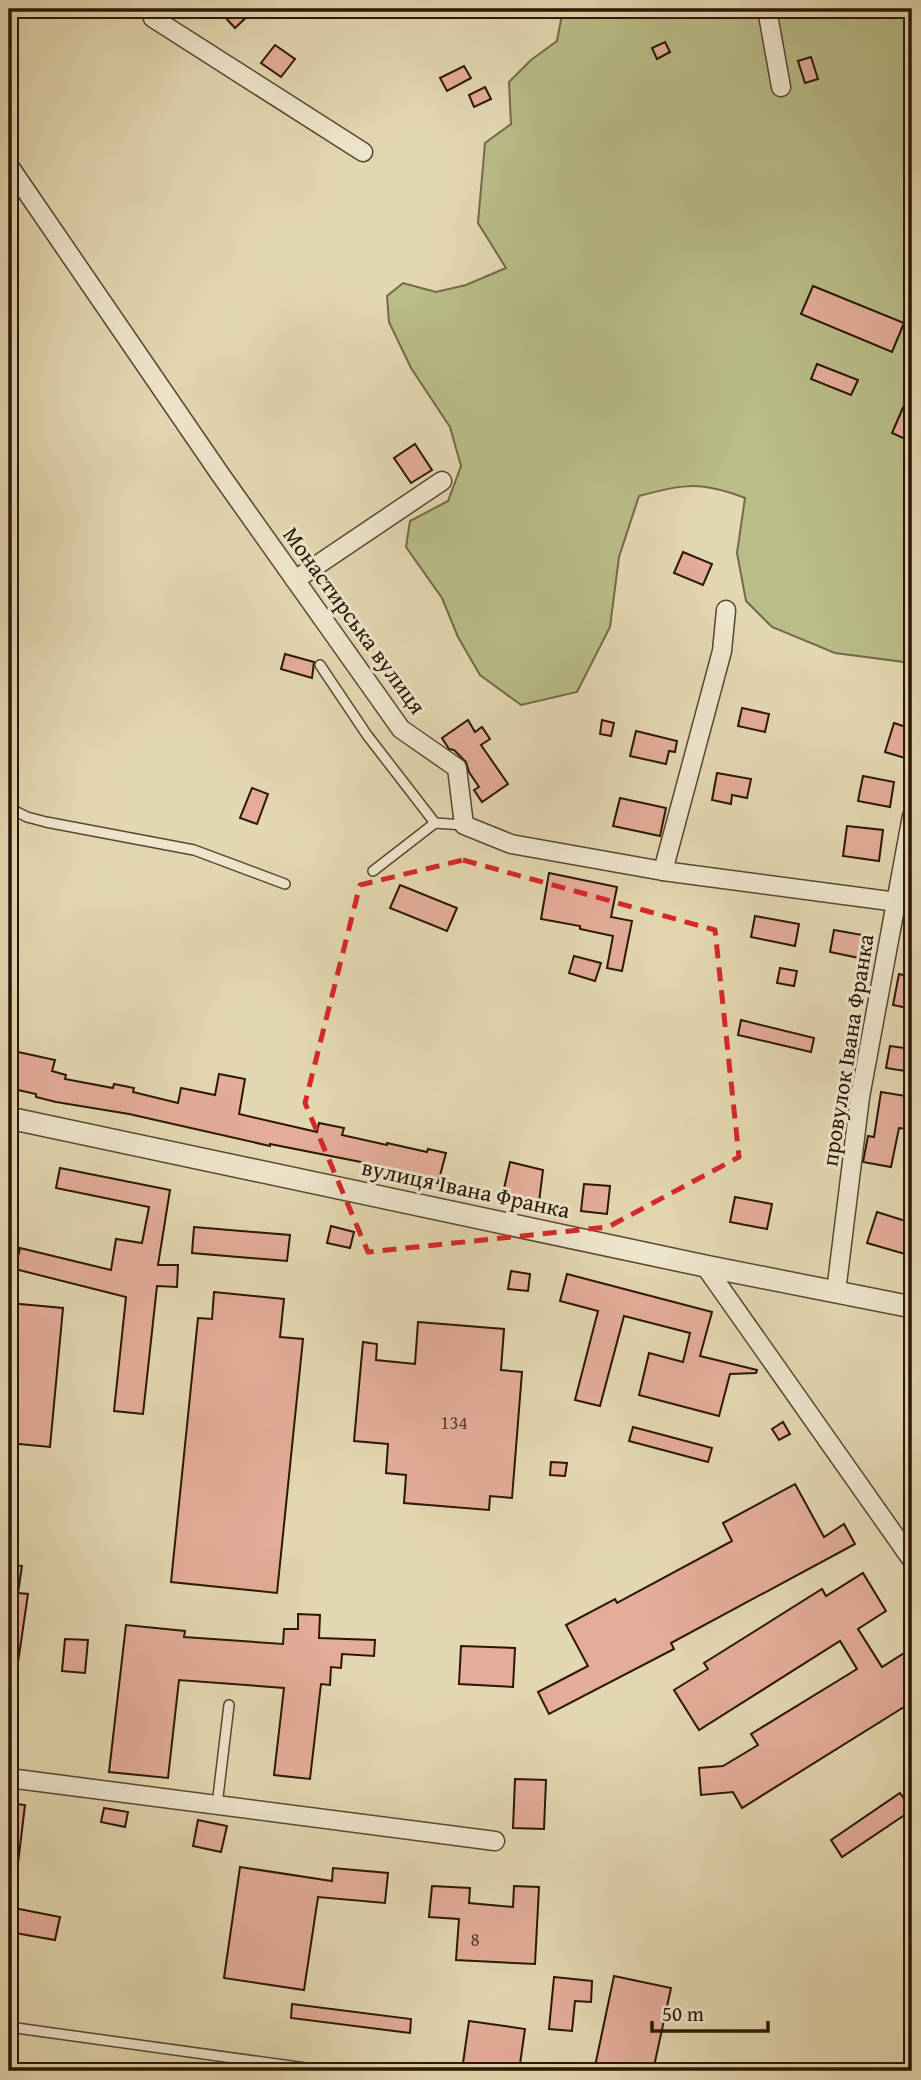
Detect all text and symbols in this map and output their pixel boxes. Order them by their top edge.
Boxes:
street label: Монастирська вулиця [276,519,435,721]
street label: провулок Івана Франка [812,931,882,1169]
street label: вулиця Івана Франка [359,1150,573,1226]
house number: 134 [440,1408,468,1436]
house number: 8 [470,1925,480,1953]
scale bar [652,1989,767,2033]
text: 50 m [662,1998,704,2029]

